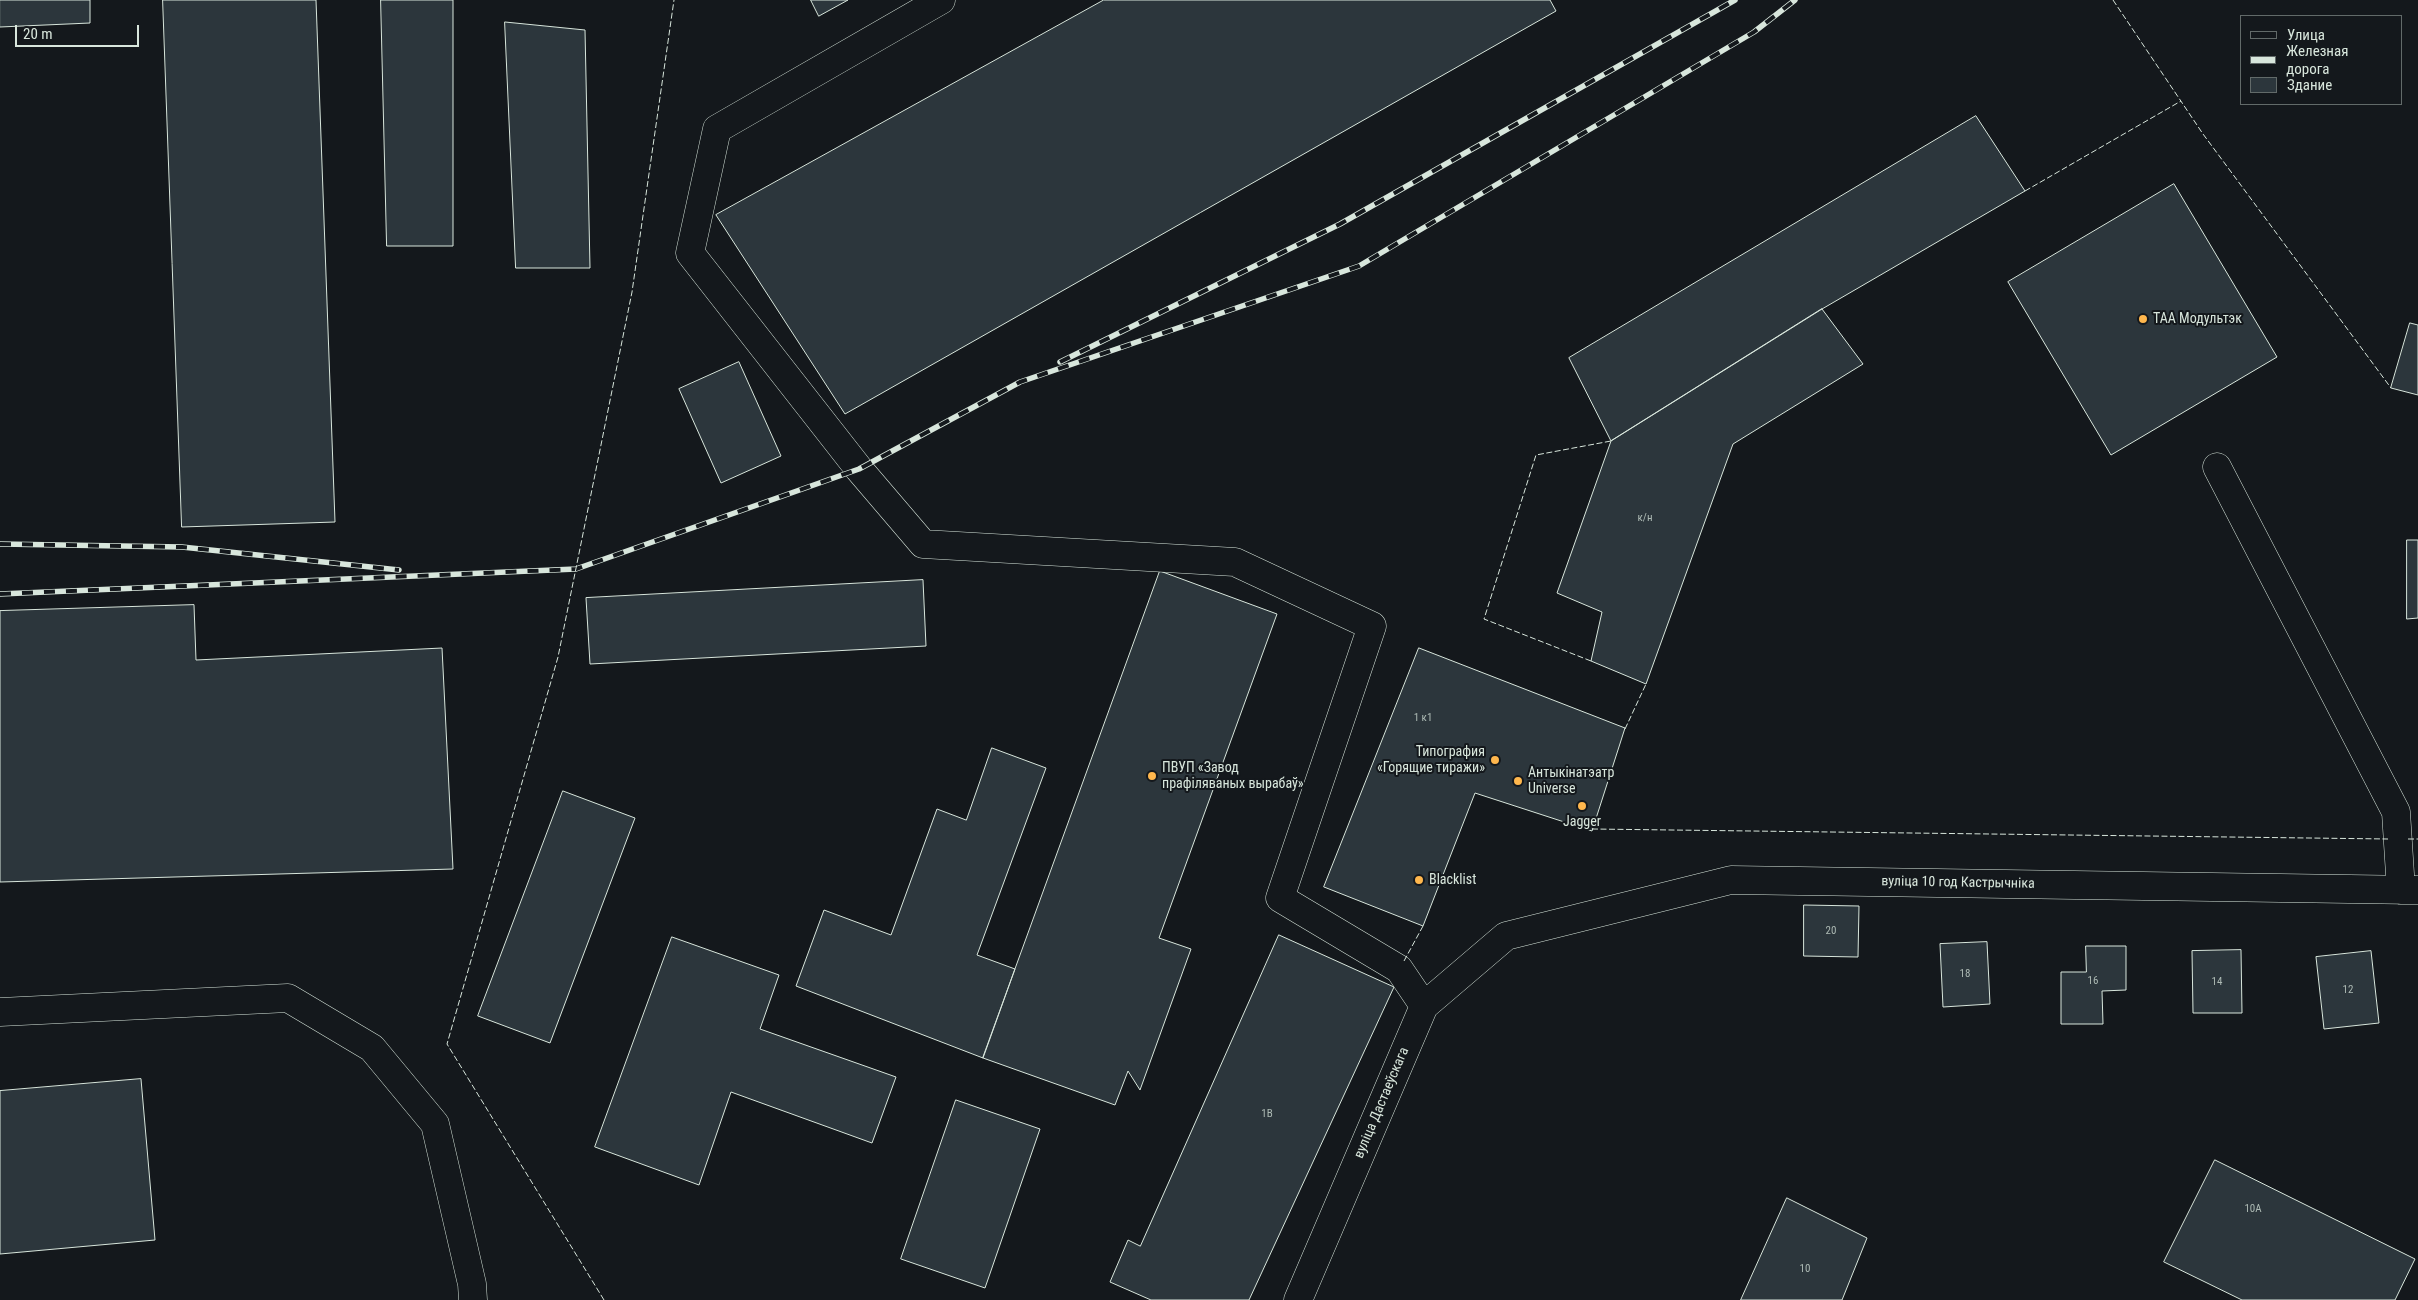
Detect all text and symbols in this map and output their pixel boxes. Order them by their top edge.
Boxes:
scale bar [18,15,141,47]
legend [2240,15,2403,105]
text: 20 m [23,25,53,43]
text: Улица [2287,26,2325,44]
text: Железная дорога [2286,42,2348,78]
text: Здание [2287,76,2332,94]
place label: ТАА Модультэк [2153,311,2242,327]
marker: ТАА Модультэк [2137,313,2149,325]
house number: к/н [1638,511,1652,525]
house number: 1 к1 [1414,711,1432,725]
place label: Типография «Горящие тиражи» [1377,744,1485,776]
marker: Типография «Горящие тиражи» [1489,754,1501,766]
place label: ПВУП «Завод прафіляваных вырабаў» [1162,760,1304,792]
place label: Антыкінатэатр Universe [1528,765,1614,798]
marker: ПВУП «Завод прафіляваных вырабаў» [1146,770,1158,782]
marker: Антыкінатэатр Universe [1512,775,1524,787]
marker: Jagger [1576,800,1588,812]
place label: Jagger [1563,814,1601,830]
place label: Blacklist [1429,872,1476,888]
street label: вуліца 10 год Кастрычніка [1881,873,2035,893]
marker: Blacklist [1413,874,1425,886]
house number: 20 [1826,924,1836,938]
house number: 18 [1960,967,1970,981]
house number: 16 [2088,974,2098,988]
house number: 14 [2212,975,2222,989]
house number: 12 [2343,983,2353,997]
street label: вуліца Дастаеўскага [1351,1045,1413,1161]
house number: 1В [1261,1107,1273,1121]
house number: 10А [2244,1202,2262,1216]
house number: 10 [1800,1262,1810,1276]

